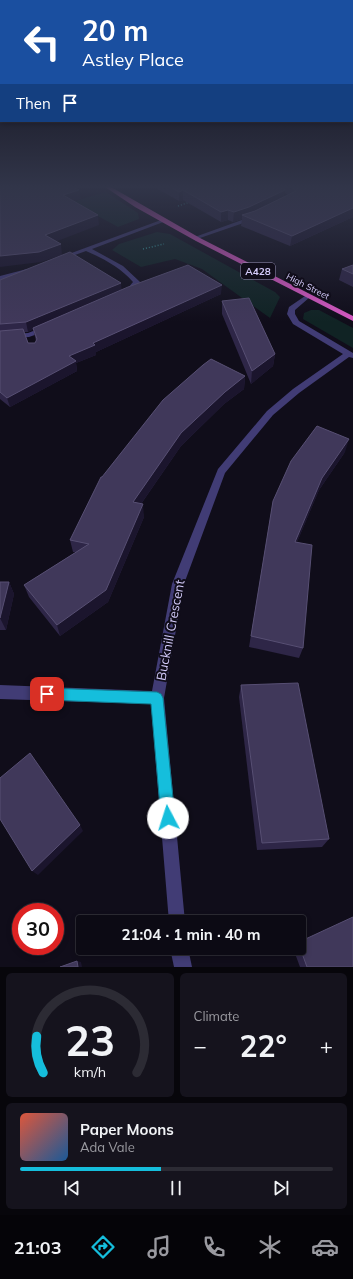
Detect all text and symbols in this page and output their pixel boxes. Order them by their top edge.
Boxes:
text: 20 m [82,13,148,48]
icon: left [16,16,68,68]
text: Astley Place [82,48,184,71]
icon: arrive [59,92,81,114]
text: Then [16,94,51,113]
road number: A428 [241,263,275,279]
street label: High Street [285,270,331,302]
street label: Bucknill Crescent [152,578,188,682]
pin [30,677,64,711]
icon: arrive [36,683,58,705]
position arrow [147,797,189,839]
speed limit sign: 30 [12,903,64,955]
text: 21:04 · 1 min · 40 m [122,925,260,944]
text: Climate [194,1008,239,1024]
text: 23 [65,1014,115,1066]
text: 22° [240,1027,287,1065]
text: − [194,1032,207,1060]
text: + [320,1032,333,1060]
text: km/h [74,1063,106,1081]
text: Paper Moons [80,1120,174,1139]
text: Ada Vale [80,1139,135,1155]
icon: previous [61,1177,83,1199]
icon: pause [165,1177,187,1199]
icon: next [270,1177,292,1199]
icon: directions [89,1233,117,1261]
icon: music [145,1233,173,1261]
icon: phone [200,1233,228,1261]
icon: climate [256,1233,284,1261]
icon: car [311,1233,339,1261]
text: 21:03 [14,1236,61,1259]

